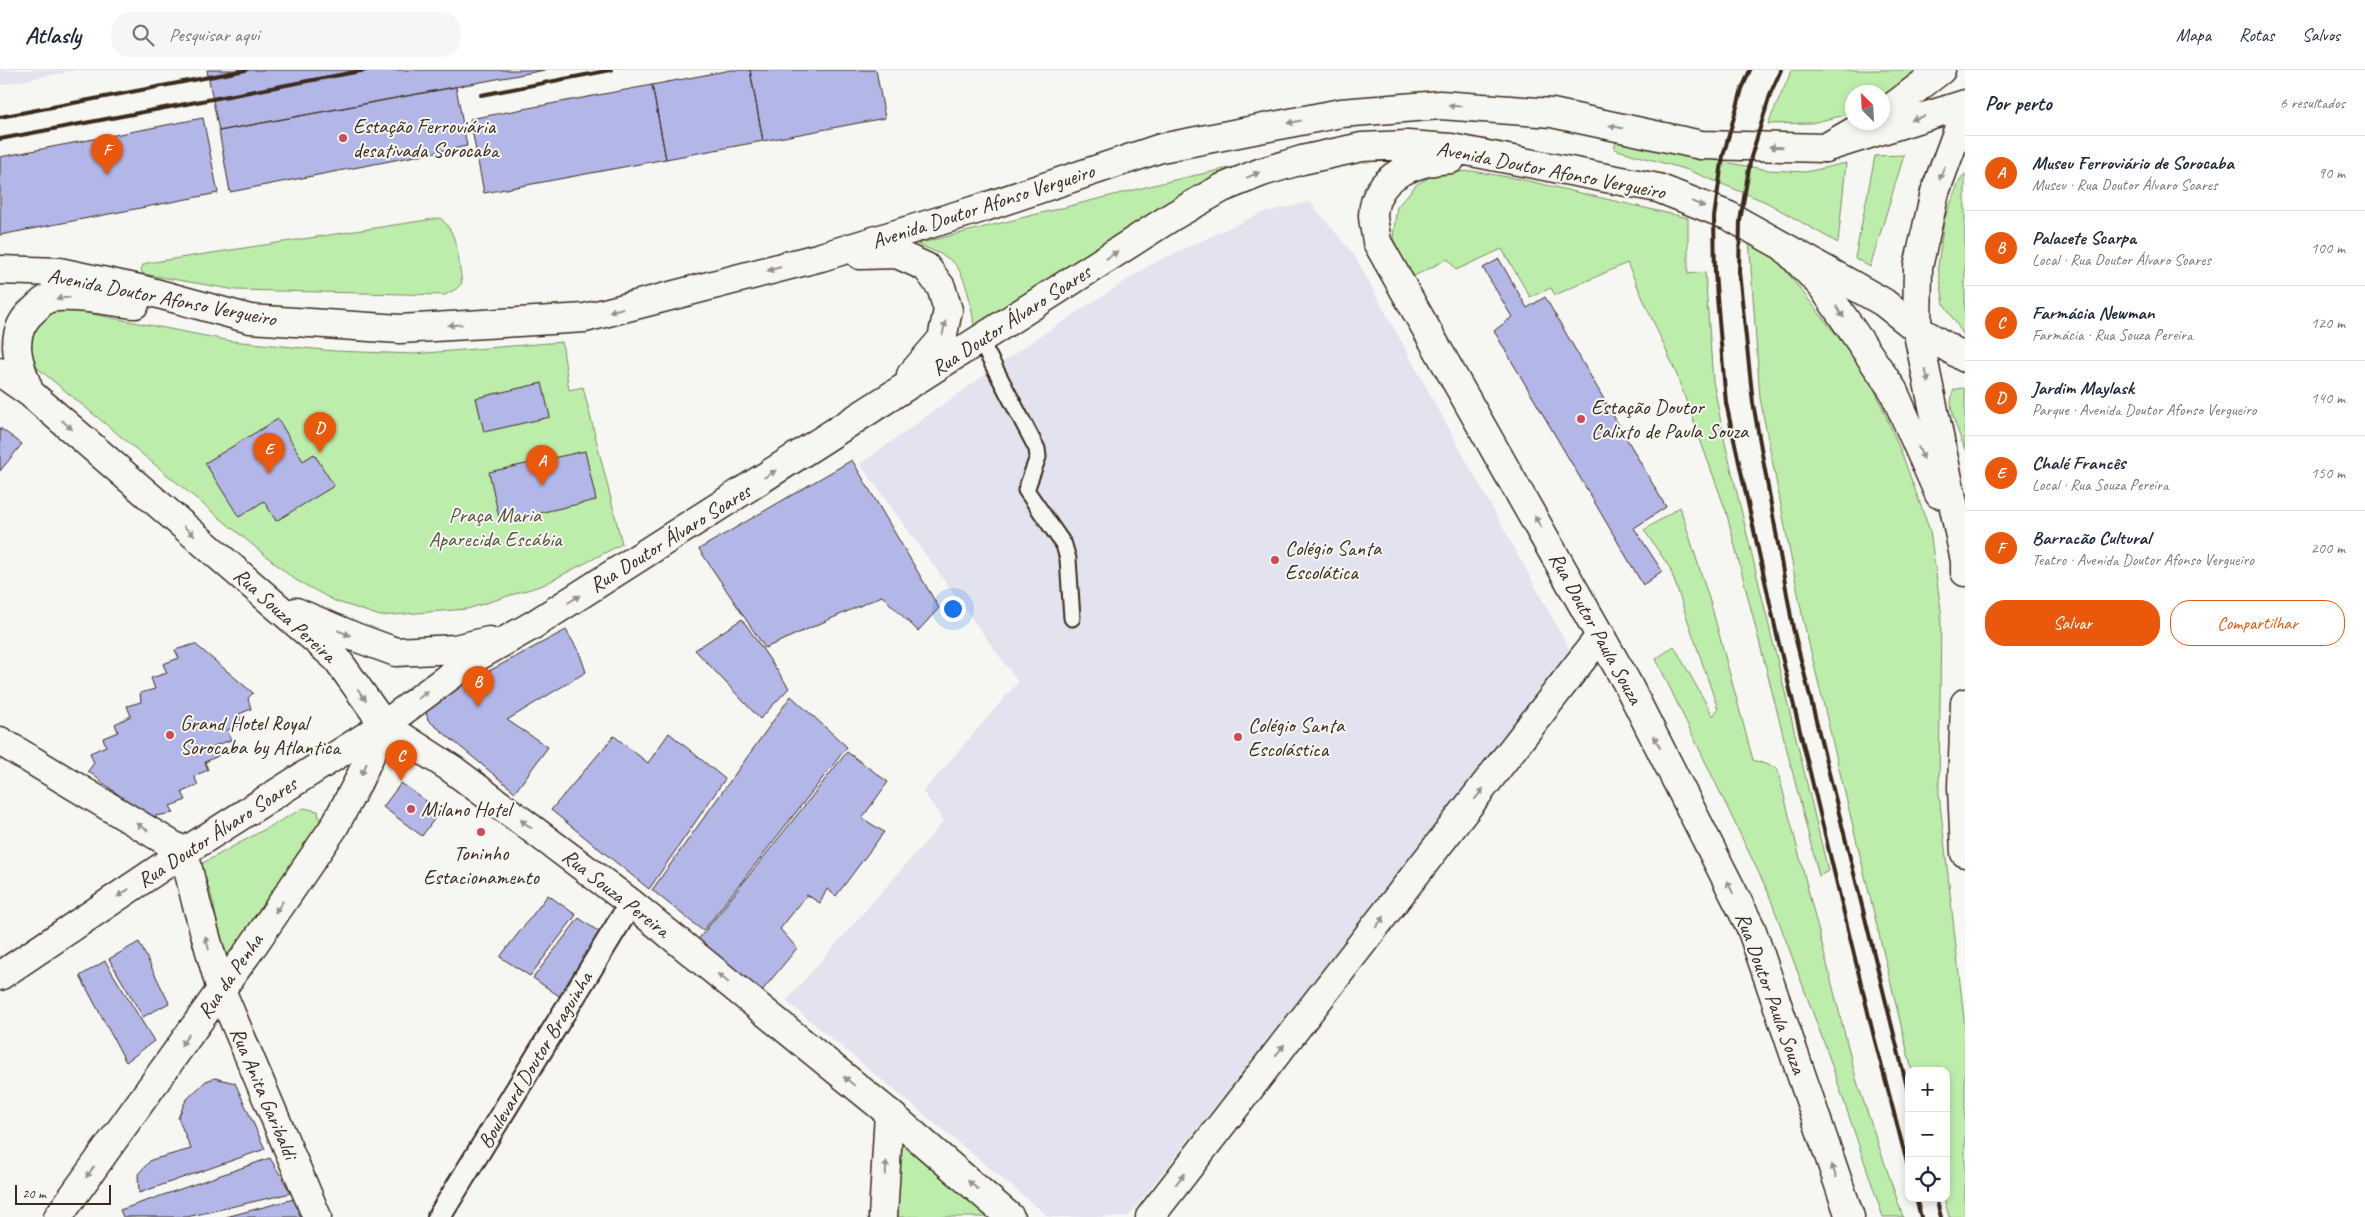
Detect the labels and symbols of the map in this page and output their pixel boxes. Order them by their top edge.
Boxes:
north arrow [1845,85,1890,130]
one-way arrow [1447,102,1463,110]
place label: Estação Ferroviária desativada Sorocaba [353,113,501,163]
one-way arrow [1911,115,1926,123]
one-way arrow [1286,118,1301,126]
one-way arrow [1608,123,1623,131]
marker: Estação Ferroviária desativada Sorocaba [337,132,349,144]
pin: F [91,134,123,175]
street label: Avenida Doutor Afonso Vergueiro [1435,135,1669,205]
one-way arrow [1768,143,1784,151]
street label: Avenida Doutor Afonso Vergueiro [869,157,1099,254]
one-way arrow [1938,166,1945,181]
one-way arrow [1246,171,1261,179]
one-way arrow [1691,200,1706,208]
one-way arrow [1106,251,1119,260]
street label: Rua Doutor Álvaro Soares [926,258,1097,381]
street label: Avenida Doutor Afonso Vergueiro [46,262,280,332]
one-way arrow [766,265,781,273]
one-way arrow [55,294,71,302]
one-way arrow [609,306,624,314]
one-way arrow [1835,306,1845,319]
one-way arrow [940,321,948,336]
one-way arrow [447,322,463,330]
one-way arrow [1923,369,1931,384]
place label: Estação Doutor Calixto de Paula Souza [1591,394,1750,444]
pin: D [304,412,336,453]
marker: Estação Doutor Calixto de Paula Souza [1575,413,1587,425]
one-way arrow [60,419,73,430]
pin: E [253,433,285,474]
pin: A [526,445,558,486]
one-way arrow [1918,446,1926,460]
one-way arrow [764,469,777,479]
street label: Rua Doutor Álvaro Soares [585,477,757,598]
park label: Praça Maria Aparecida Escábia [428,502,563,552]
one-way arrow [1533,516,1542,529]
one-way arrow [183,525,195,537]
place label: Colégio Santa Escolática [1285,535,1383,585]
street label: Rua Doutor Paula Souza [1544,548,1649,710]
marker: Colégio Santa Escolática [1269,554,1281,566]
street label: Rua Souza Pereira [228,562,344,670]
one-way arrow [567,594,581,603]
your location [940,596,966,622]
one-way arrow [337,629,351,637]
pin: B [462,666,494,707]
one-way arrow [357,688,367,702]
one-way arrow [416,689,429,700]
place label: Grand Hotel Royal Sorocaba by Atlantica [180,710,342,760]
place label: Colégio Santa Escolástica [1248,712,1346,762]
marker: Grand Hotel Royal Sorocaba by Atlantica [164,729,176,741]
marker: Colégio Santa Escolástica [1232,731,1244,743]
one-way arrow [1653,735,1661,749]
pin: C [385,740,417,781]
one-way arrow [359,762,367,776]
street label: Rua Doutor Álvaro Soares [132,770,303,893]
one-way arrow [1474,787,1485,800]
place label: Milano Hotel [421,796,514,822]
marker: Milano Hotel [405,803,417,815]
one-way arrow [519,819,533,829]
one-way arrow [135,822,148,831]
marker: Toninho Estacionamento [475,826,487,838]
place label: Toninho Estacionamento [423,840,540,890]
street label: Rua Souza Pereira [557,843,677,945]
one-way arrow [1726,880,1734,894]
one-way arrow [116,888,129,898]
one-way arrow [274,900,284,914]
street label: Rua Doutor Paula Souza [1730,909,1813,1079]
one-way arrow [1374,916,1385,929]
street label: Rua da Penha [191,927,269,1023]
one-way arrow [203,935,211,950]
street label: Boulevard Doutor Braguinha [472,966,599,1153]
one-way arrow [717,973,730,984]
street label: Rua Anita Garibaldi [225,1023,305,1166]
one-way arrow [180,1033,190,1047]
one-way arrow [1275,1043,1285,1057]
one-way arrow [843,1075,856,1086]
one-way arrow [883,1160,891,1176]
one-way arrow [1830,1163,1838,1178]
one-way arrow [85,1165,95,1179]
one-way arrow [1175,1172,1186,1185]
one-way arrow [967,1180,980,1191]
scale bar [15,1182,111,1205]

